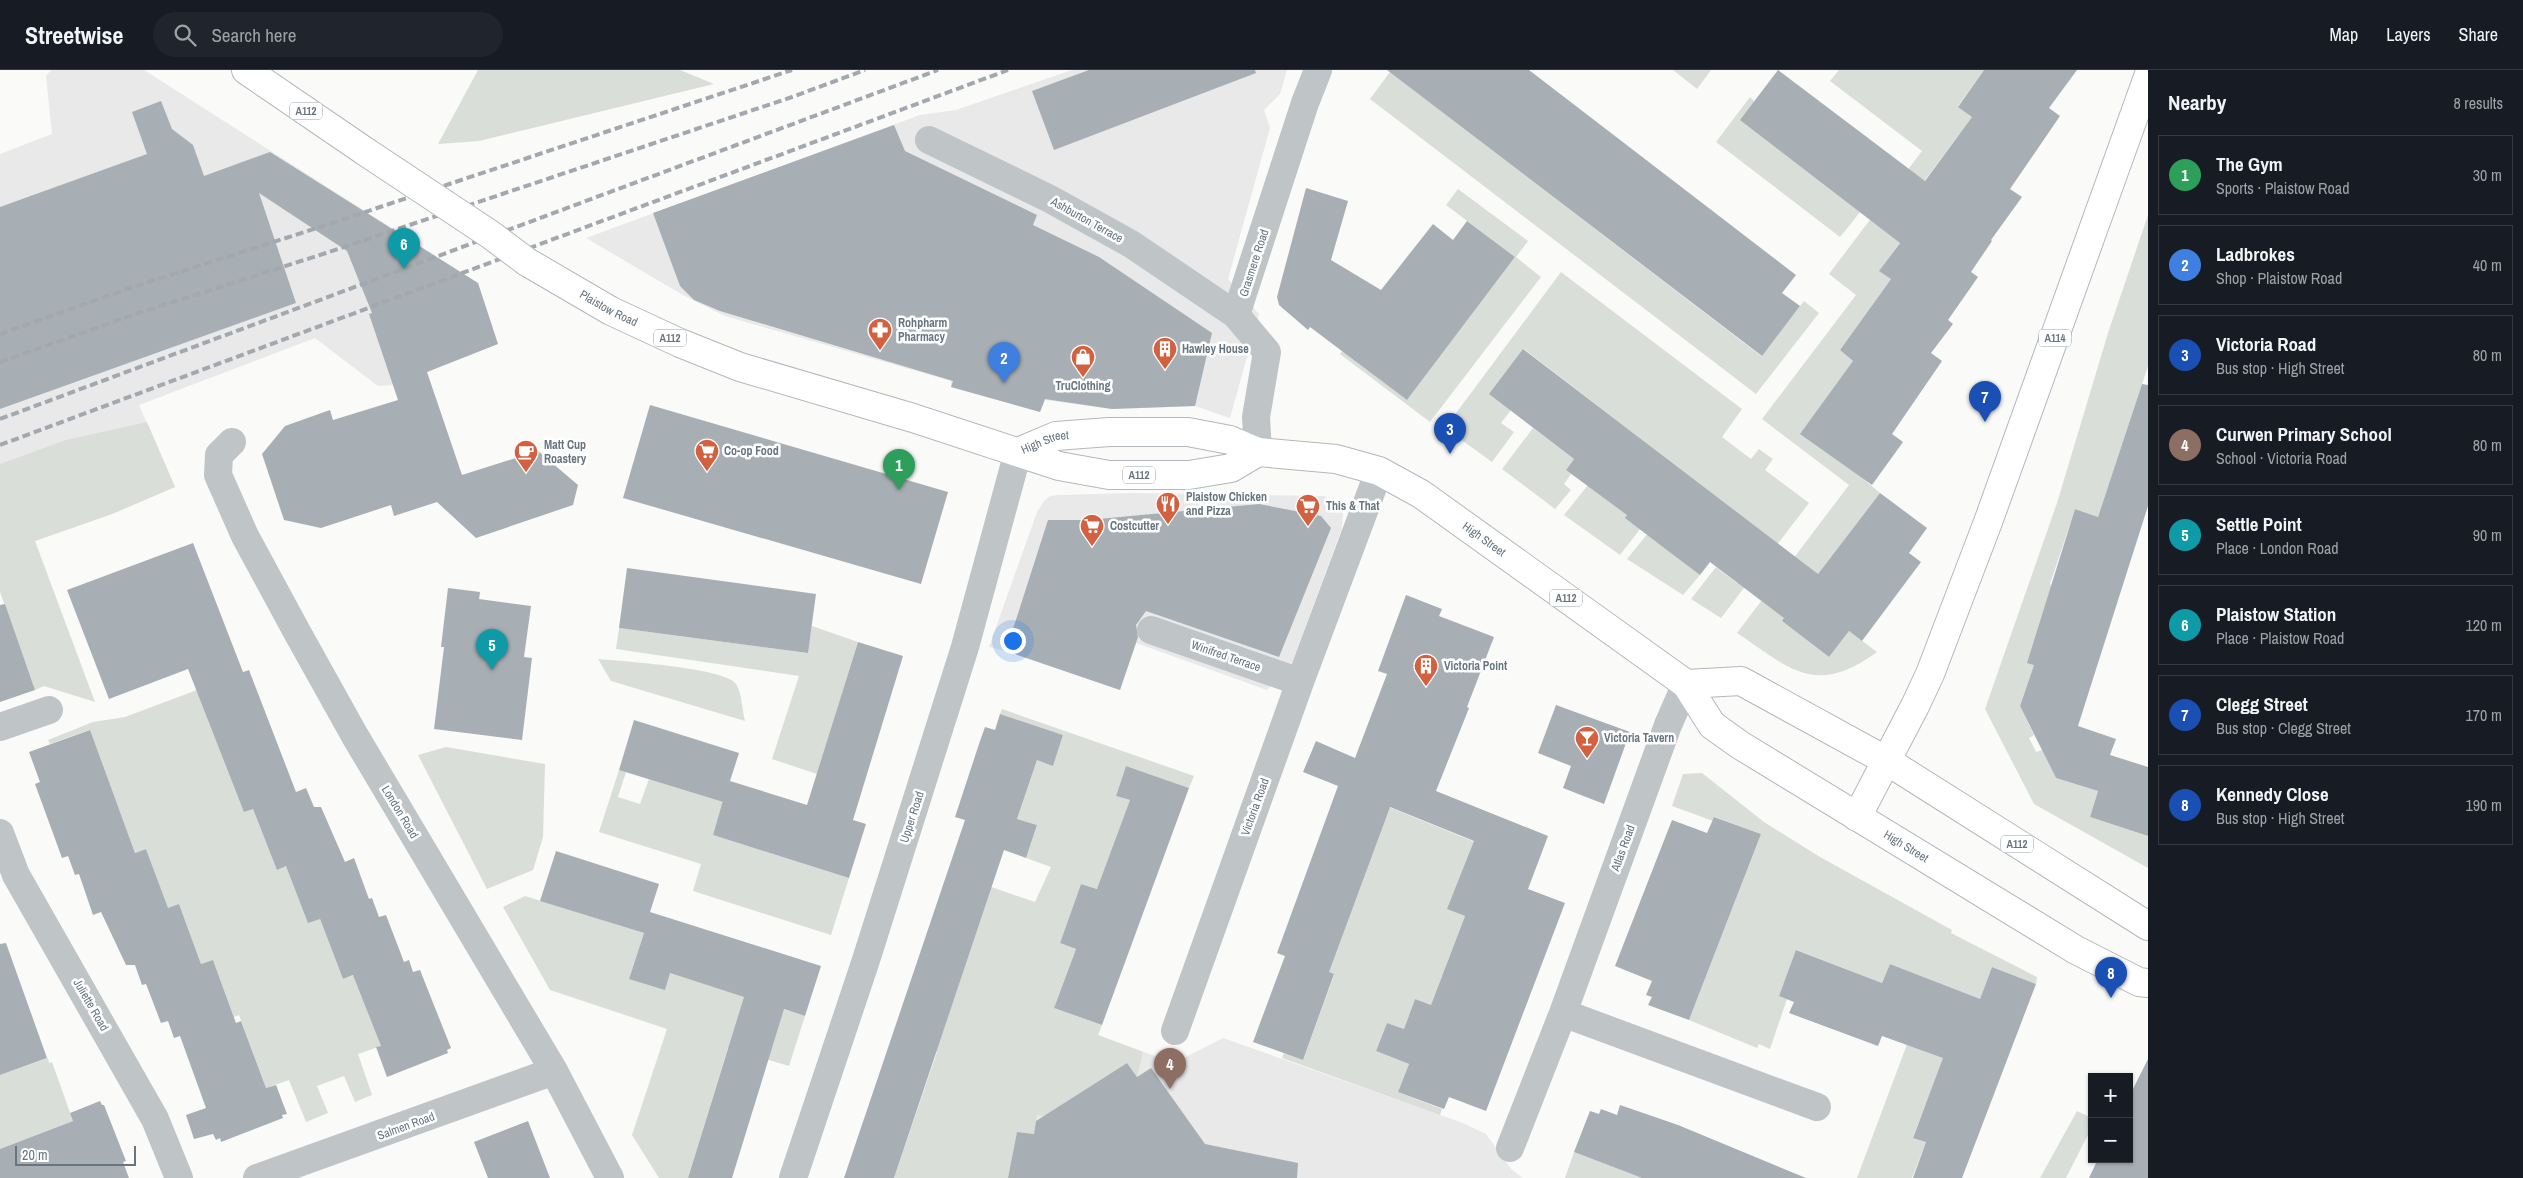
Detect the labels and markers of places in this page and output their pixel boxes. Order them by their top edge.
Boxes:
pin: 6 [388,228,420,269]
place label: Rohpharm Pharmacy [898,315,947,345]
pharmacy icon: Rohpharm Pharmacy [867,317,893,351]
building icon: Hawley House [1152,336,1178,370]
place label: Hawley House [1182,341,1249,357]
pin: 2 [988,342,1020,383]
shop icon: TruClothing [1070,344,1096,378]
place label: TruClothing [1055,378,1111,394]
pin: 7 [1969,381,2001,422]
pin: 3 [1434,413,1466,454]
place label: Matt Cup Roastery [544,437,587,467]
supermarket icon: Co-op Food [694,438,720,472]
cafe icon: Matt Cup Roastery [513,439,539,473]
place label: Co-op Food [724,443,779,459]
pin: 1 [883,449,915,490]
place label: Plaistow Chicken and Pizza [1186,489,1267,519]
restaurant icon: Plaistow Chicken and Pizza [1155,491,1181,525]
supermarket icon: This & That [1295,493,1321,527]
place label: This & That [1326,498,1380,514]
supermarket icon: Costcutter [1079,513,1105,547]
place label: Costcutter [1110,518,1159,534]
pin: 5 [476,629,508,670]
building icon: Victoria Point [1413,653,1439,687]
place label: Victoria Point [1444,658,1508,674]
bar icon: Victoria Tavern [1574,725,1600,759]
place label: Victoria Tavern [1604,730,1674,746]
pin: 8 [2095,957,2127,998]
pin: 4 [1154,1048,1186,1089]

